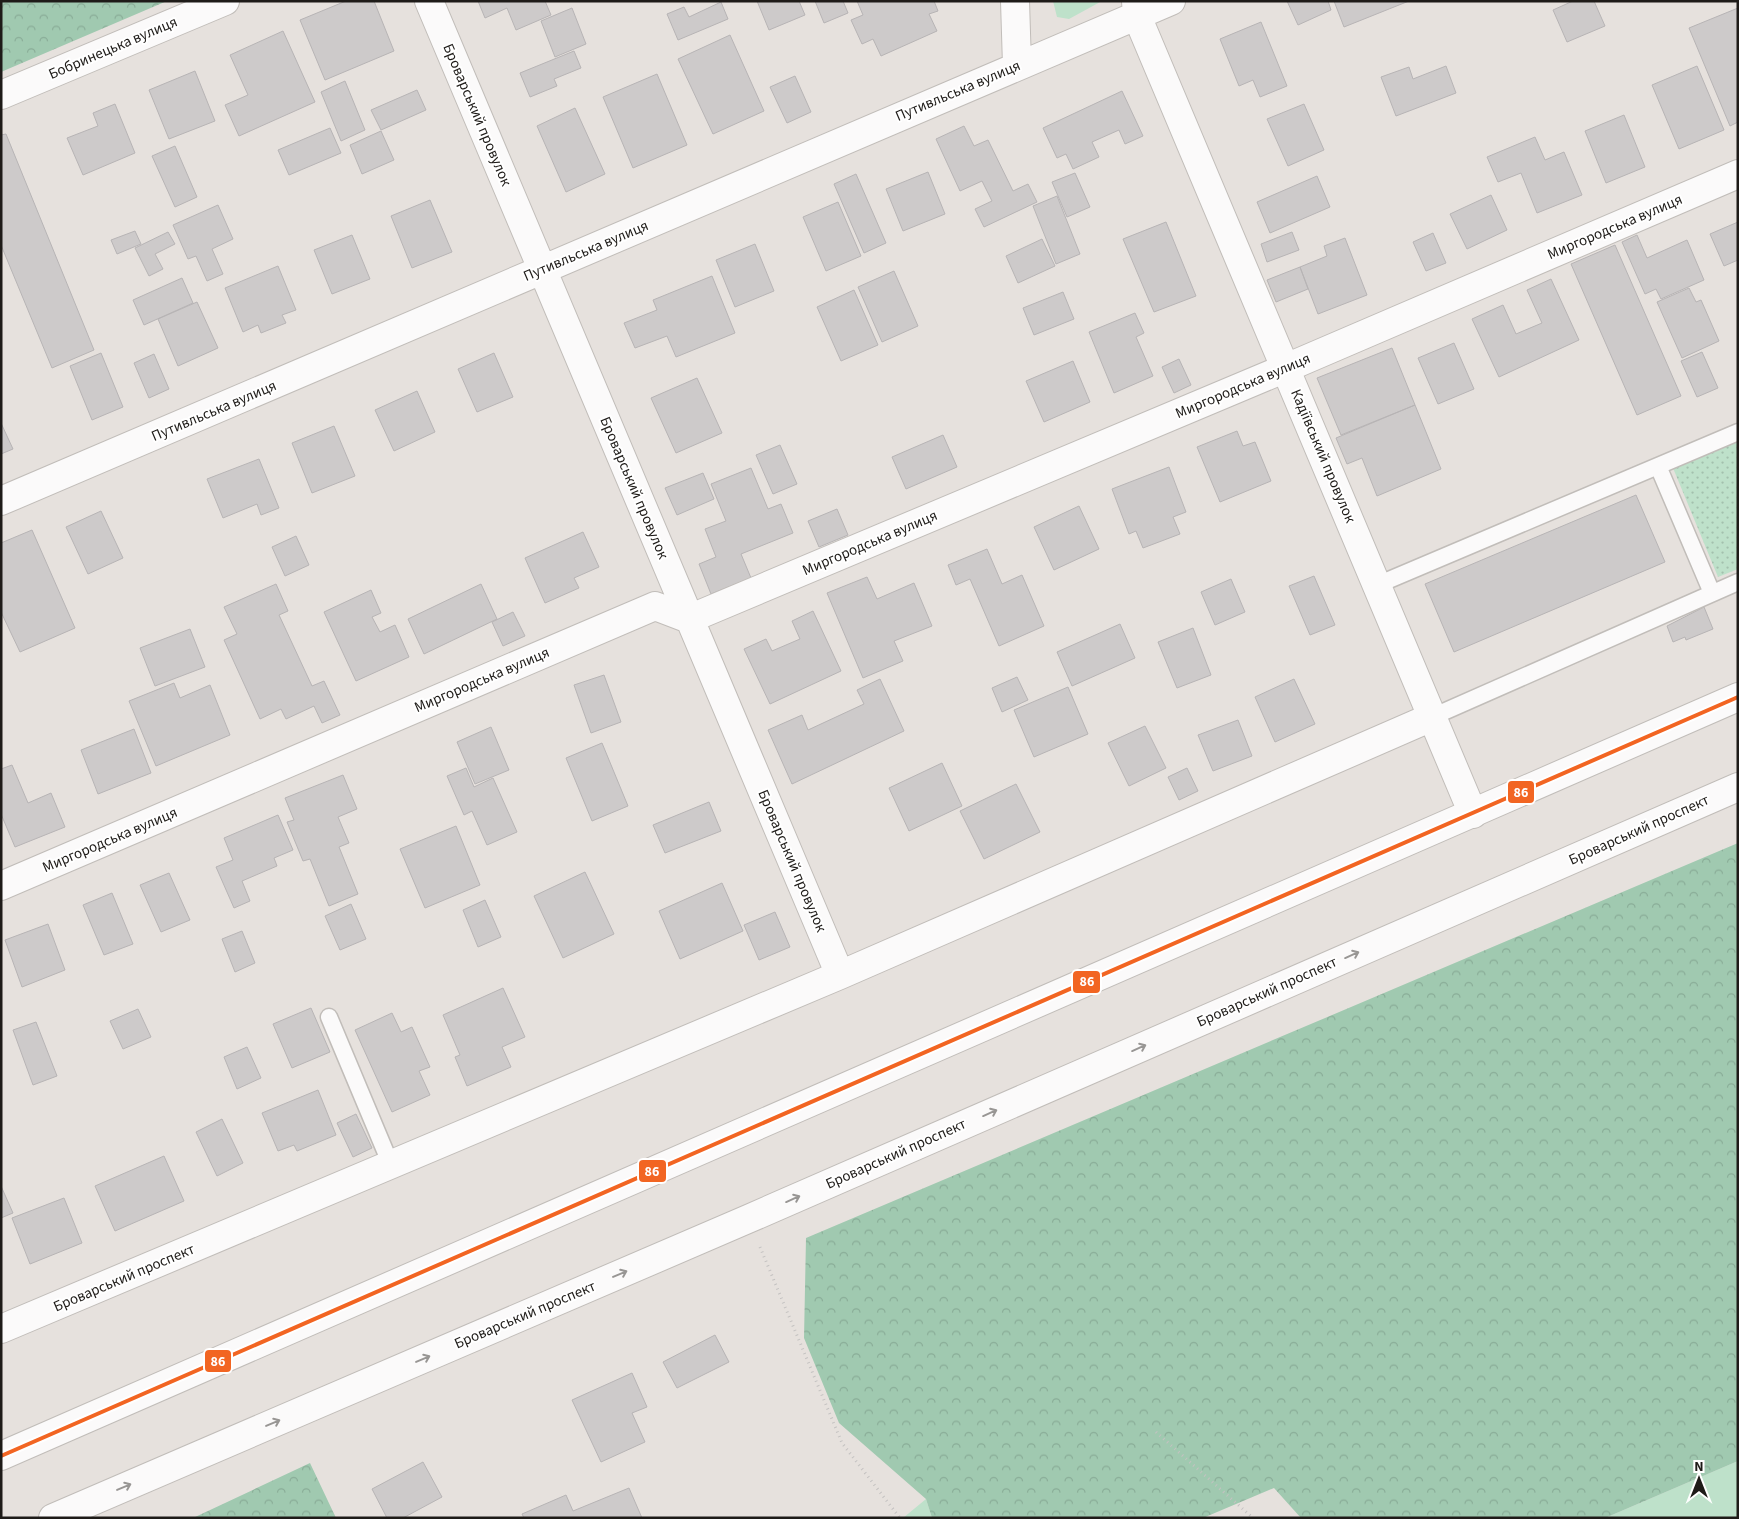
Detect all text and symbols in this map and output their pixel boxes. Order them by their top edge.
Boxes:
street label: Бобринецька вулиця [45,11,181,85]
street label: Броварський провулок [437,40,517,190]
street label: Путивльська вулиця [892,55,1024,127]
street label: Миргородська вулиця [1544,189,1686,265]
street label: Путивльська вулиця [520,215,652,287]
street label: Миргородська вулиця [1172,348,1314,424]
street label: Путивльська вулиця [148,375,280,447]
street label: Кадіївський провулок [1285,386,1361,527]
street label: Броварський провулок [594,413,674,563]
street label: Миргородська вулиця [799,505,941,581]
street label: Миргородська вулиця [411,642,553,718]
line badge: 86 [1507,780,1535,804]
text: 86 [1514,783,1528,803]
street label: Броварський провулок [752,786,832,936]
street label: Броварський проспект [1565,790,1713,870]
street label: Миргородська вулиця [39,802,181,878]
one-way arrow [1344,950,1359,960]
street label: Броварський проспект [1193,952,1341,1032]
line badge: 86 [1072,970,1101,994]
text: 86 [1080,972,1094,992]
one-way arrow [1131,1043,1146,1053]
one-way arrow [982,1108,997,1118]
street label: Броварський проспект [822,1114,970,1194]
line badge: 86 [638,1159,667,1183]
text: 86 [645,1162,659,1182]
one-way arrow [785,1194,800,1204]
street label: Броварський проспект [50,1239,198,1317]
one-way arrow [612,1268,627,1278]
street label: Броварський проспект [451,1276,599,1354]
line badge: 86 [204,1349,232,1373]
text: 86 [211,1352,225,1372]
one-way arrow [415,1353,430,1363]
one-way arrow [265,1418,280,1428]
north arrow [1674,1454,1724,1504]
text: N [1694,1457,1704,1477]
one-way arrow [116,1482,131,1492]

